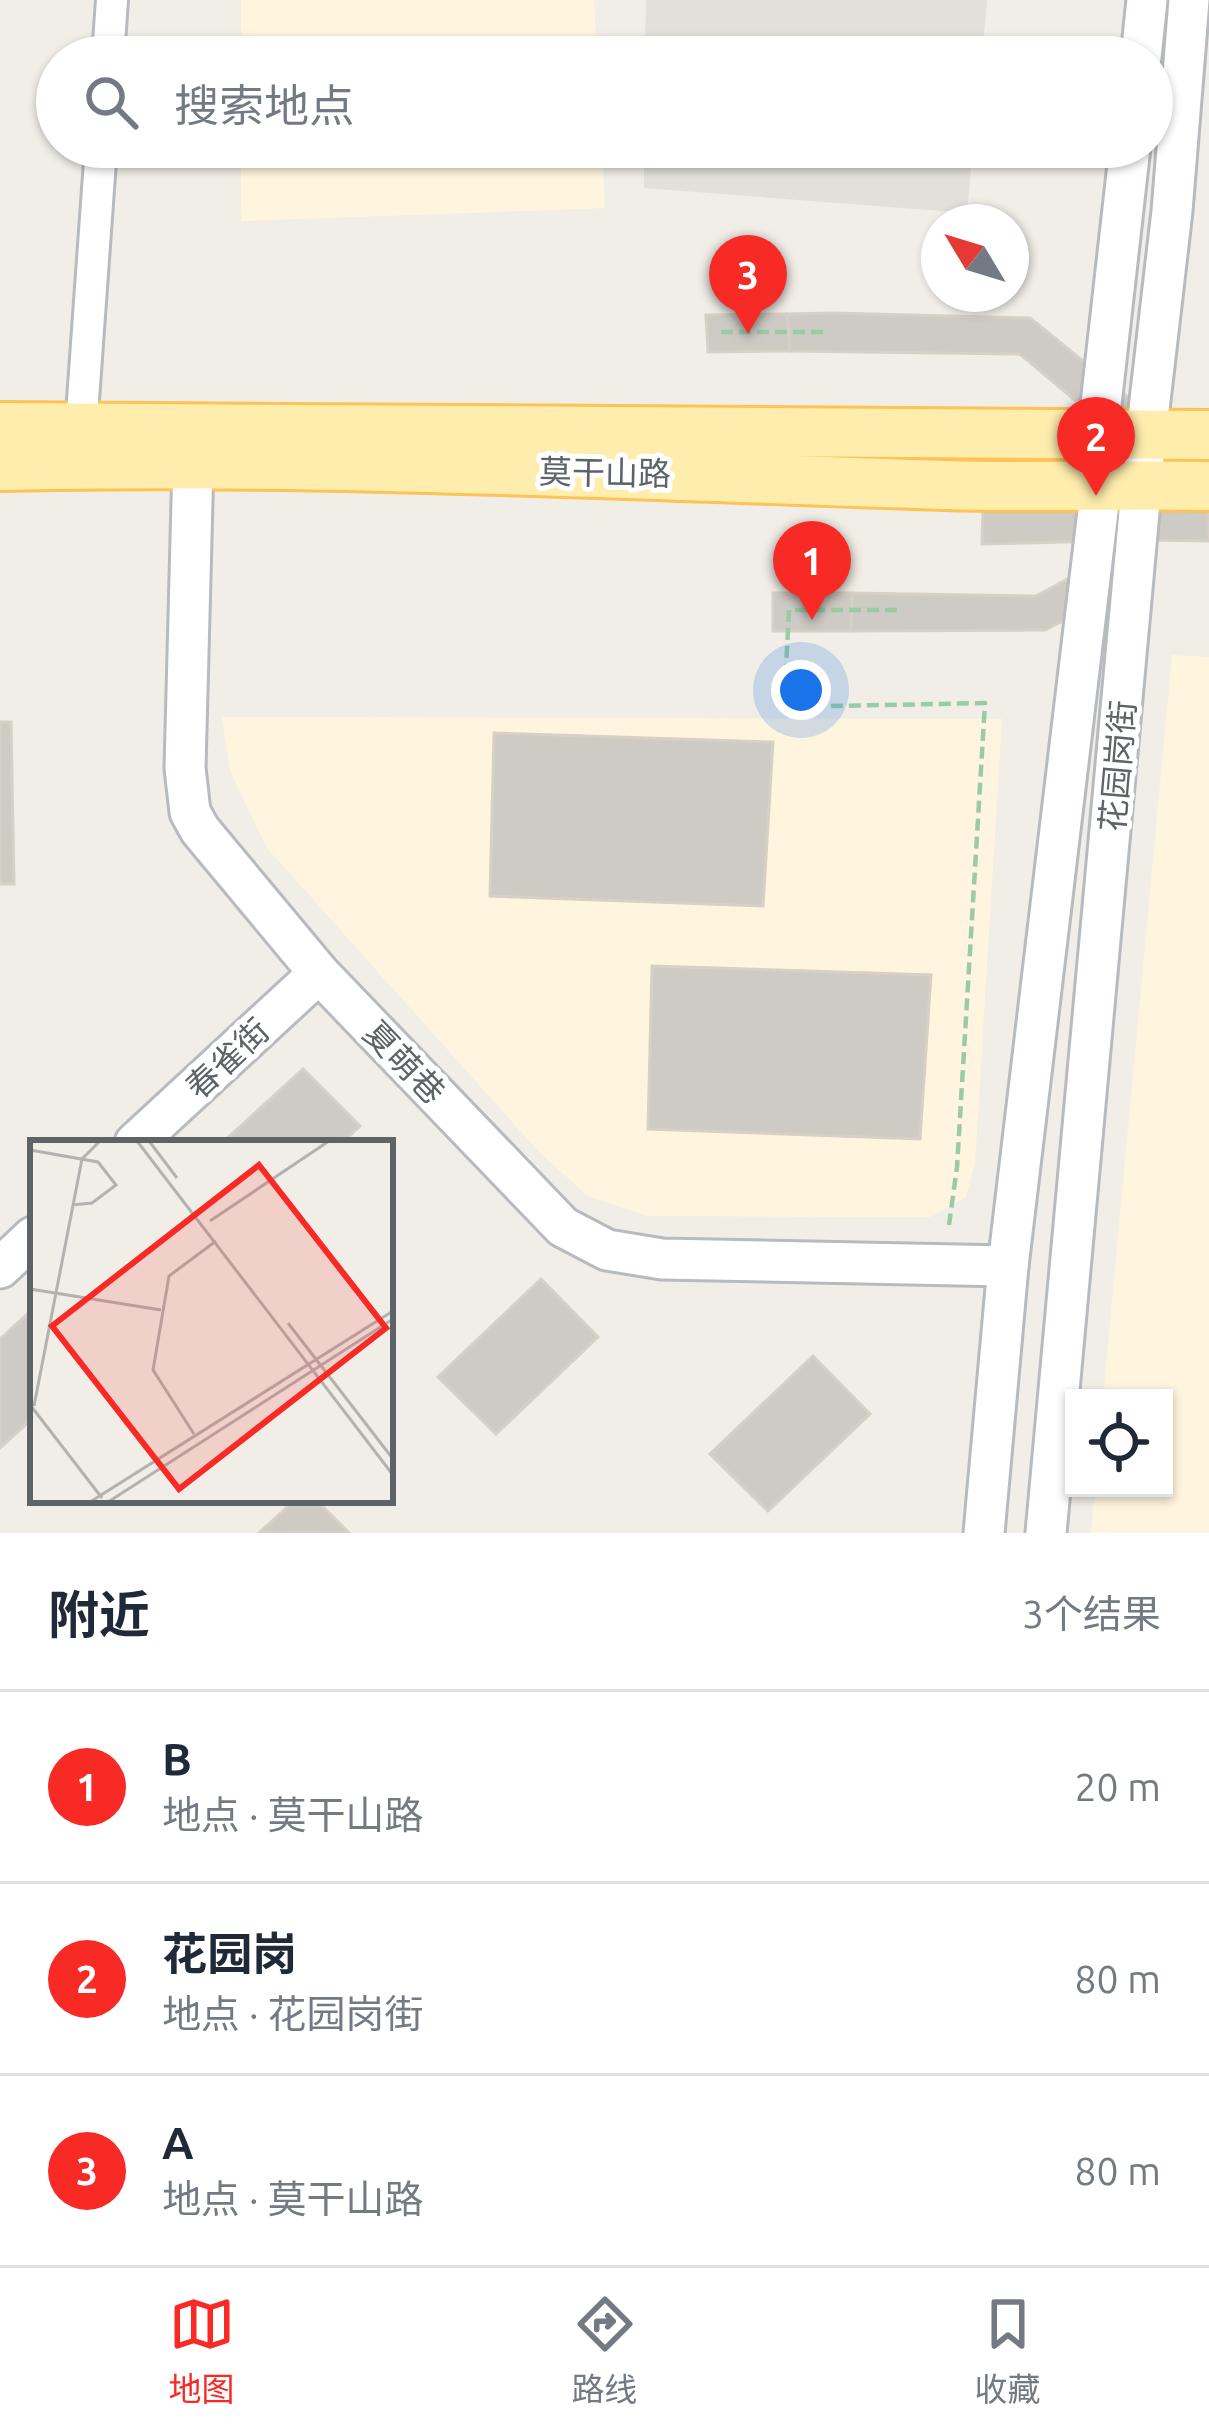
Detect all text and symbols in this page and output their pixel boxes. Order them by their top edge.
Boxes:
search box [36,36,1173,168]
icon: search [78,69,144,135]
text: 搜索地点 [174,80,354,131]
north arrow [921,204,1029,312]
pin: 3 [709,235,787,334]
pin: 2 [1057,397,1135,496]
street label: 莫干山路 [539,452,671,492]
pin: 1 [773,521,851,620]
your location [771,660,831,720]
street label: 花园岗街 [1093,699,1141,833]
street label: 春雀街 [178,1011,276,1105]
street label: 夏萌巷 [357,1014,453,1110]
inset map [30,1140,393,1503]
map controls [1065,1389,1173,1497]
button: locate [1065,1389,1173,1497]
text: 附近 [48,1585,150,1643]
text: 3个结果 [1022,1592,1161,1635]
text: B [162,1733,192,1784]
text: 1 [76,1765,98,1808]
text: 20 m [1074,1765,1161,1808]
text: 地点 · 莫干山路 [162,1793,423,1836]
text: 花园岗 [162,1928,297,1979]
text: 2 [76,1957,98,2000]
text: 80 m [1074,1957,1161,2000]
text: 地点 · 花园岗街 [162,1992,423,2035]
text: A [162,2117,194,2168]
text: 3 [76,2149,98,2192]
text: 80 m [1074,2149,1161,2192]
text: 地点 · 莫干山路 [162,2177,423,2220]
tab: 地图 [169,2291,235,2411]
tab: 路线 [572,2291,638,2411]
tab: 收藏 [975,2291,1041,2411]

